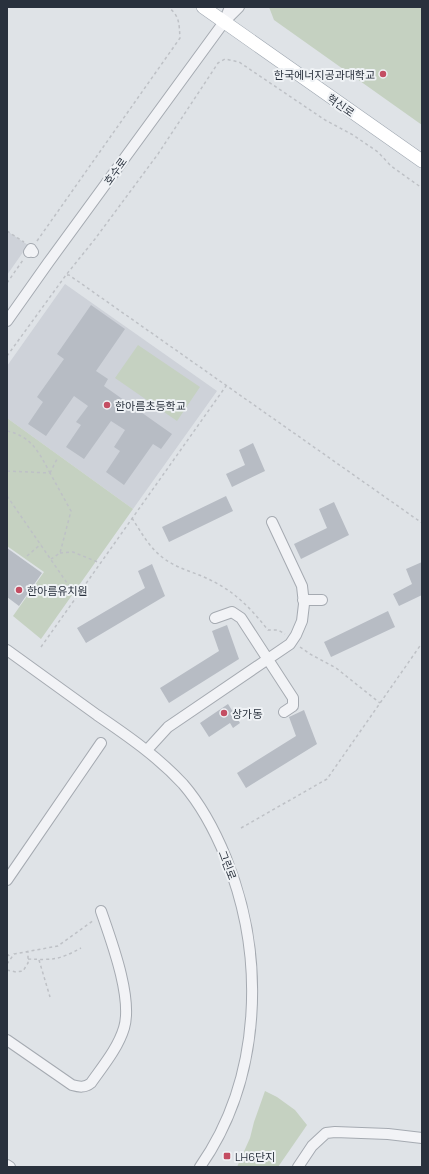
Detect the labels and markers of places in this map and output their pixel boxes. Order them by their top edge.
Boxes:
place label: 한국에너지공과대학교 [274,67,375,82]
marker: 한국에너지공과대학교 [378,69,388,79]
place label: 한아름초등학교 [115,398,186,413]
marker: 한아름초등학교 [102,400,112,410]
place label: 한아름유치원 [27,583,88,598]
marker: 한아름유치원 [14,585,24,595]
place label: 상가동 [232,706,262,721]
marker: 상가동 [219,708,229,718]
place label: LH6단지 [235,1149,275,1164]
marker: LH6단지 [222,1151,232,1161]

